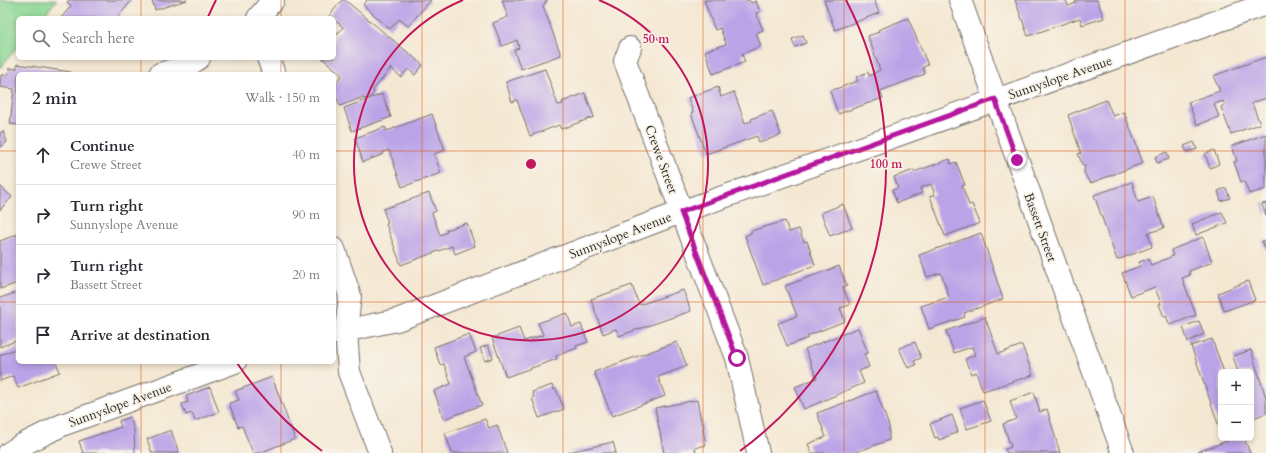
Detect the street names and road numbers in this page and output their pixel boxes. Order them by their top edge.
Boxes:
street label: Sunnyslope Avenue [1006,52,1115,104]
street label: Crewe Street [640,123,682,196]
street label: Bassett Street [1019,190,1061,264]
street label: Sunnyslope Avenue [567,208,674,264]
street label: Sunnyslope Avenue [66,378,174,432]

